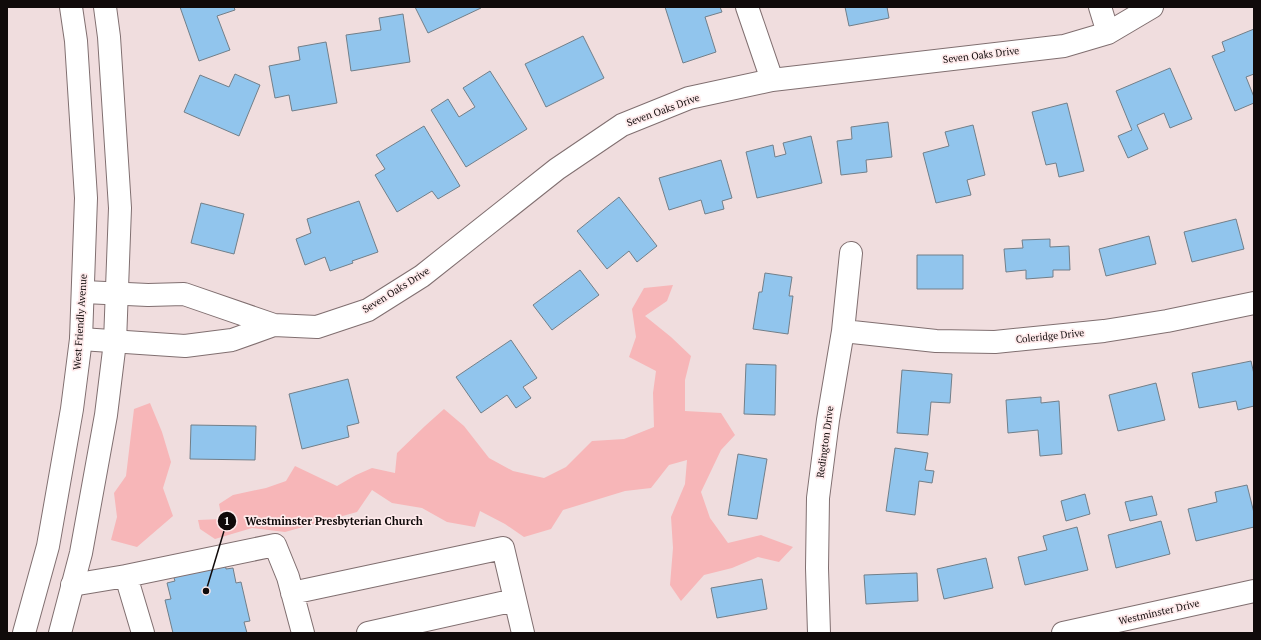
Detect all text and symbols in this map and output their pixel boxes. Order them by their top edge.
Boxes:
street label: Seven Oaks Drive [942,44,1020,66]
street label: Seven Oaks Drive [625,91,701,129]
street label: Seven Oaks Drive [360,264,432,316]
street label: West Friendly Avenue [70,274,90,370]
street label: Coleridge Drive [1015,326,1085,346]
street label: Redington Drive [814,405,836,479]
callout: Westminster Presbyterian Church [217,509,431,532]
text: 1 [224,513,230,528]
text: Westminster Presbyterian Church [245,514,423,528]
street label: Westminster Drive [1117,596,1201,628]

